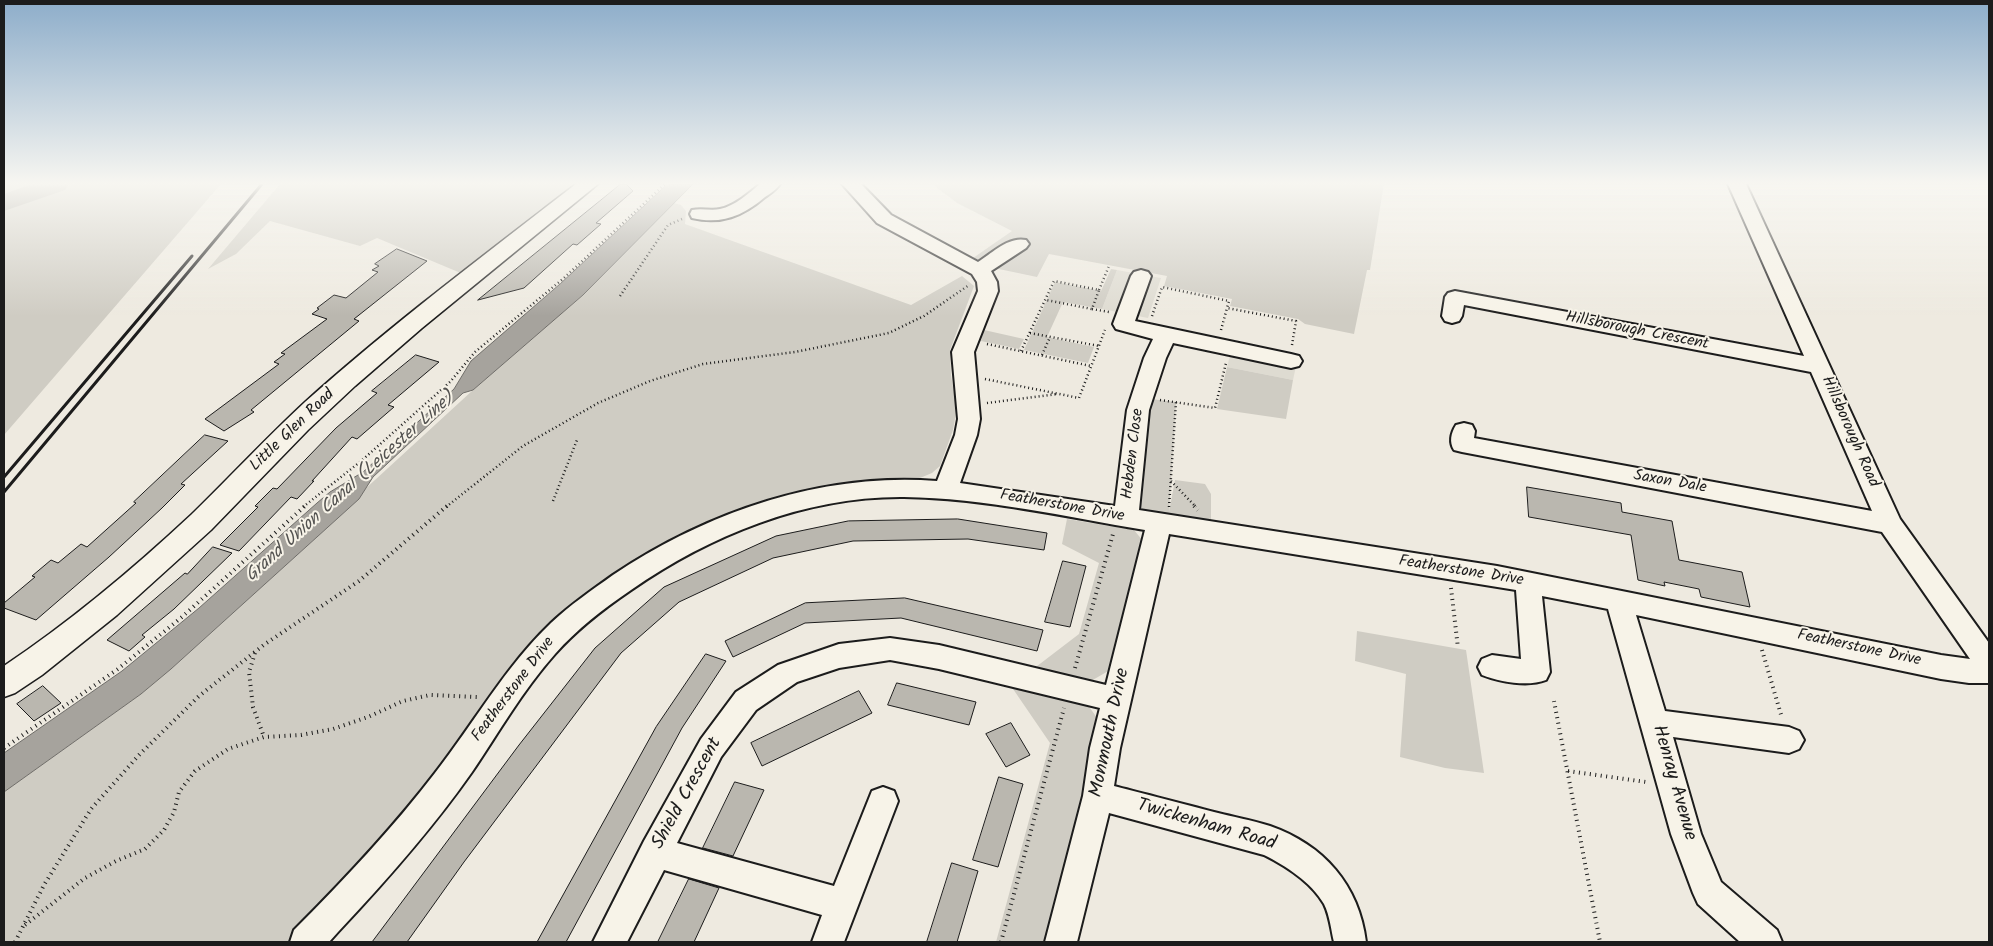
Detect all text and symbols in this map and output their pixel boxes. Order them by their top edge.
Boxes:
street label: Hillsborough Crescent [1564,309,1710,355]
street label: Hillsborough Road [1816,373,1882,491]
street label: Little Glen Road [247,386,339,476]
water label: Grand Union Canal (Leicester Line) [242,388,460,588]
street label: Hebden Close [1119,408,1149,500]
street label: Saxon Dale [1632,467,1708,499]
street label: Featherstone Drive [998,487,1126,527]
street label: Featherstone Drive [1397,553,1525,591]
street label: Featherstone Drive [1795,626,1923,672]
street label: Featherstone Drive [468,634,560,746]
street label: Monmouth Drive [1086,666,1136,800]
street label: Henray Avenue [1646,723,1700,843]
street label: Shield Crescent [648,734,728,854]
street label: Twickenham Road [1134,795,1278,857]

